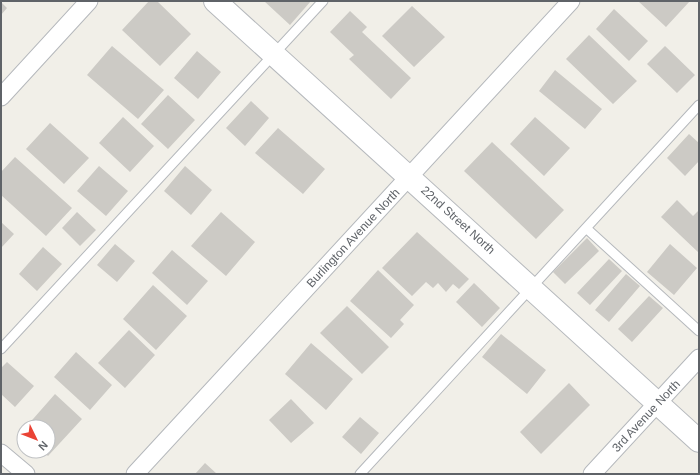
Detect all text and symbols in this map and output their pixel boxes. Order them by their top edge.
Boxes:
street label: 22nd Street North [418,183,498,257]
street label: Burlington Avenue North [304,186,402,290]
street label: 3rd Avenue North [609,377,683,455]
north arrow [16,419,56,459]
text: N [36,439,50,453]

